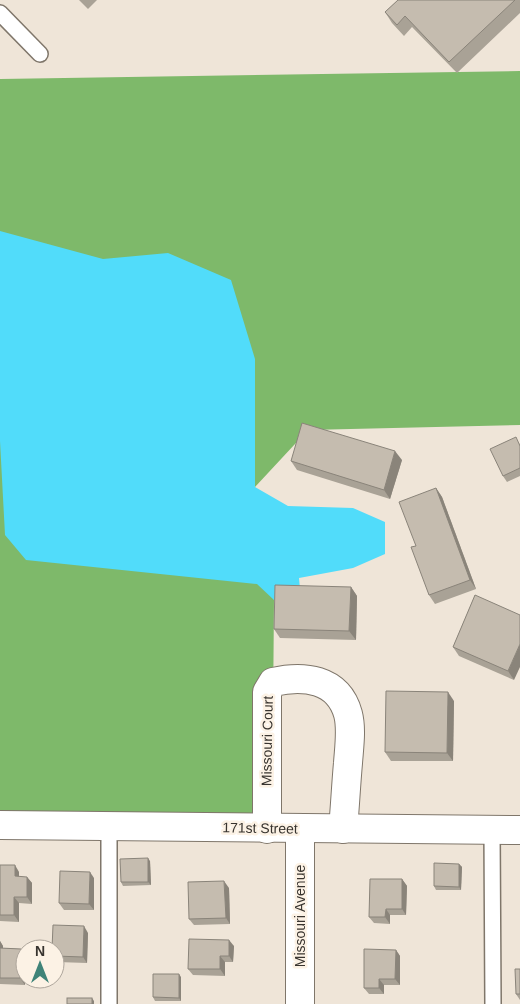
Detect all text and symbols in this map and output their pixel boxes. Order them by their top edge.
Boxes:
street label: Missouri Court [258,696,276,786]
street label: 171st Street [222,819,298,837]
street label: Missouri Avenue [292,865,308,967]
north arrow [15,939,65,989]
text: N [35,943,45,959]

